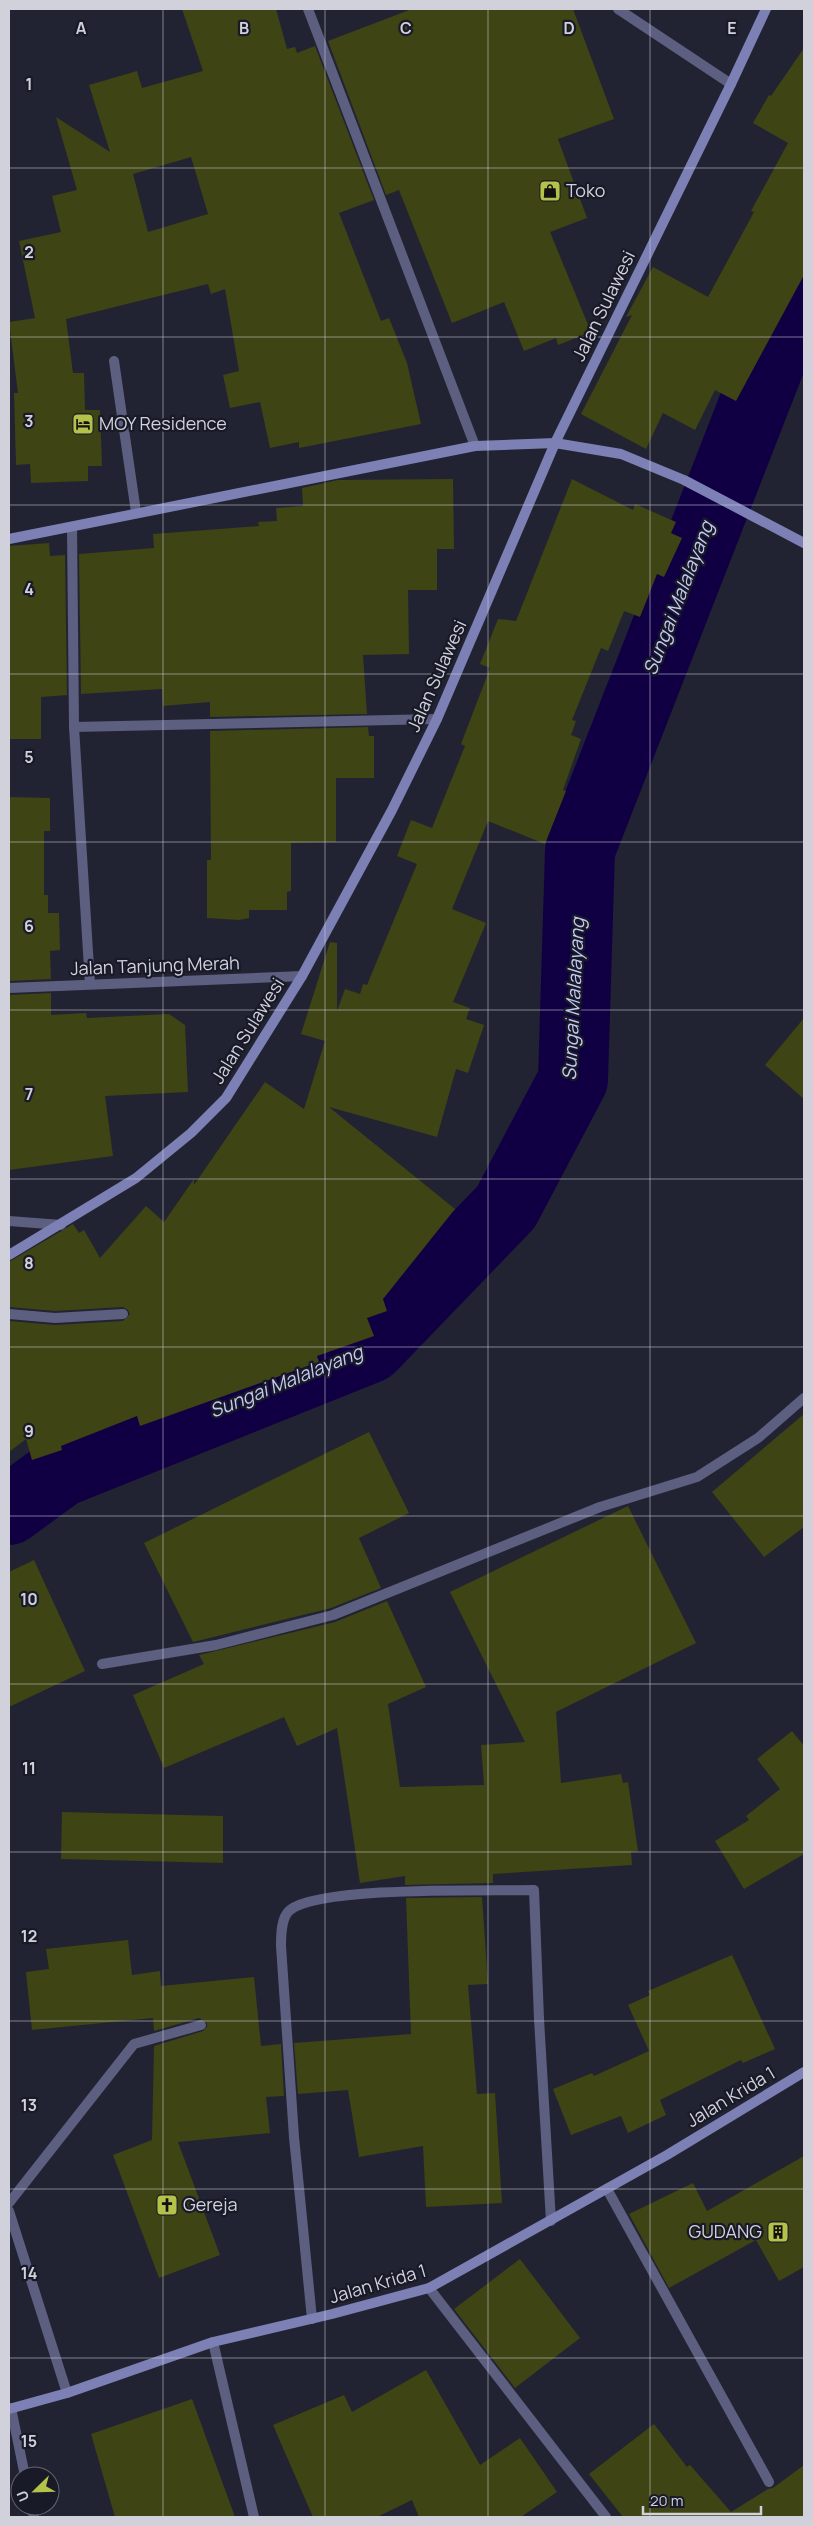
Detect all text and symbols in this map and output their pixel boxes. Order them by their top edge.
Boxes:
text: A [76,17,87,39]
text: B [239,17,249,39]
text: C [400,17,412,39]
text: D [563,17,575,39]
text: E [727,17,737,39]
text: 1 [25,73,33,95]
place label: Toko [566,178,605,202]
shop icon: Toko [538,179,562,203]
text: 2 [24,241,34,263]
street label: Jalan Sulawesi [566,246,640,365]
text: 3 [24,410,34,432]
place label: MOY Residence [99,411,227,435]
hotel icon: MOY Residence [71,412,95,436]
water label: Sungai Malalayang [637,516,720,679]
text: 4 [24,578,34,600]
street label: Jalan Sulawesi [401,616,471,735]
text: 5 [24,746,34,768]
text: 6 [24,915,34,937]
water label: Sungai Malalayang [556,915,590,1081]
street label: Jalan Tanjung Merah [70,950,240,980]
street label: Jalan Sulawesi [205,973,289,1088]
text: 7 [25,1083,33,1105]
text: 8 [24,1252,34,1274]
water label: Sungai Malalayang [206,1338,368,1424]
text: 9 [24,1420,34,1442]
text: 10 [20,1588,38,1610]
text: 11 [22,1757,36,1779]
text: 12 [21,1925,37,1947]
street label: Jalan Krida 1 [682,2060,779,2132]
text: 13 [21,2094,37,2116]
place label: Gereja [183,2192,238,2216]
church icon: Gereja [155,2193,179,2217]
place label: GUDANG [689,2219,762,2243]
building icon: GUDANG [766,2220,790,2244]
street label: Jalan Krida 1 [327,2258,429,2308]
text: 14 [21,2262,37,2284]
text: 15 [21,2430,37,2452]
north arrow [10,2466,60,2516]
scale bar [643,2484,760,2516]
text: U [12,2488,33,2505]
text: 20 m [650,2490,683,2511]

